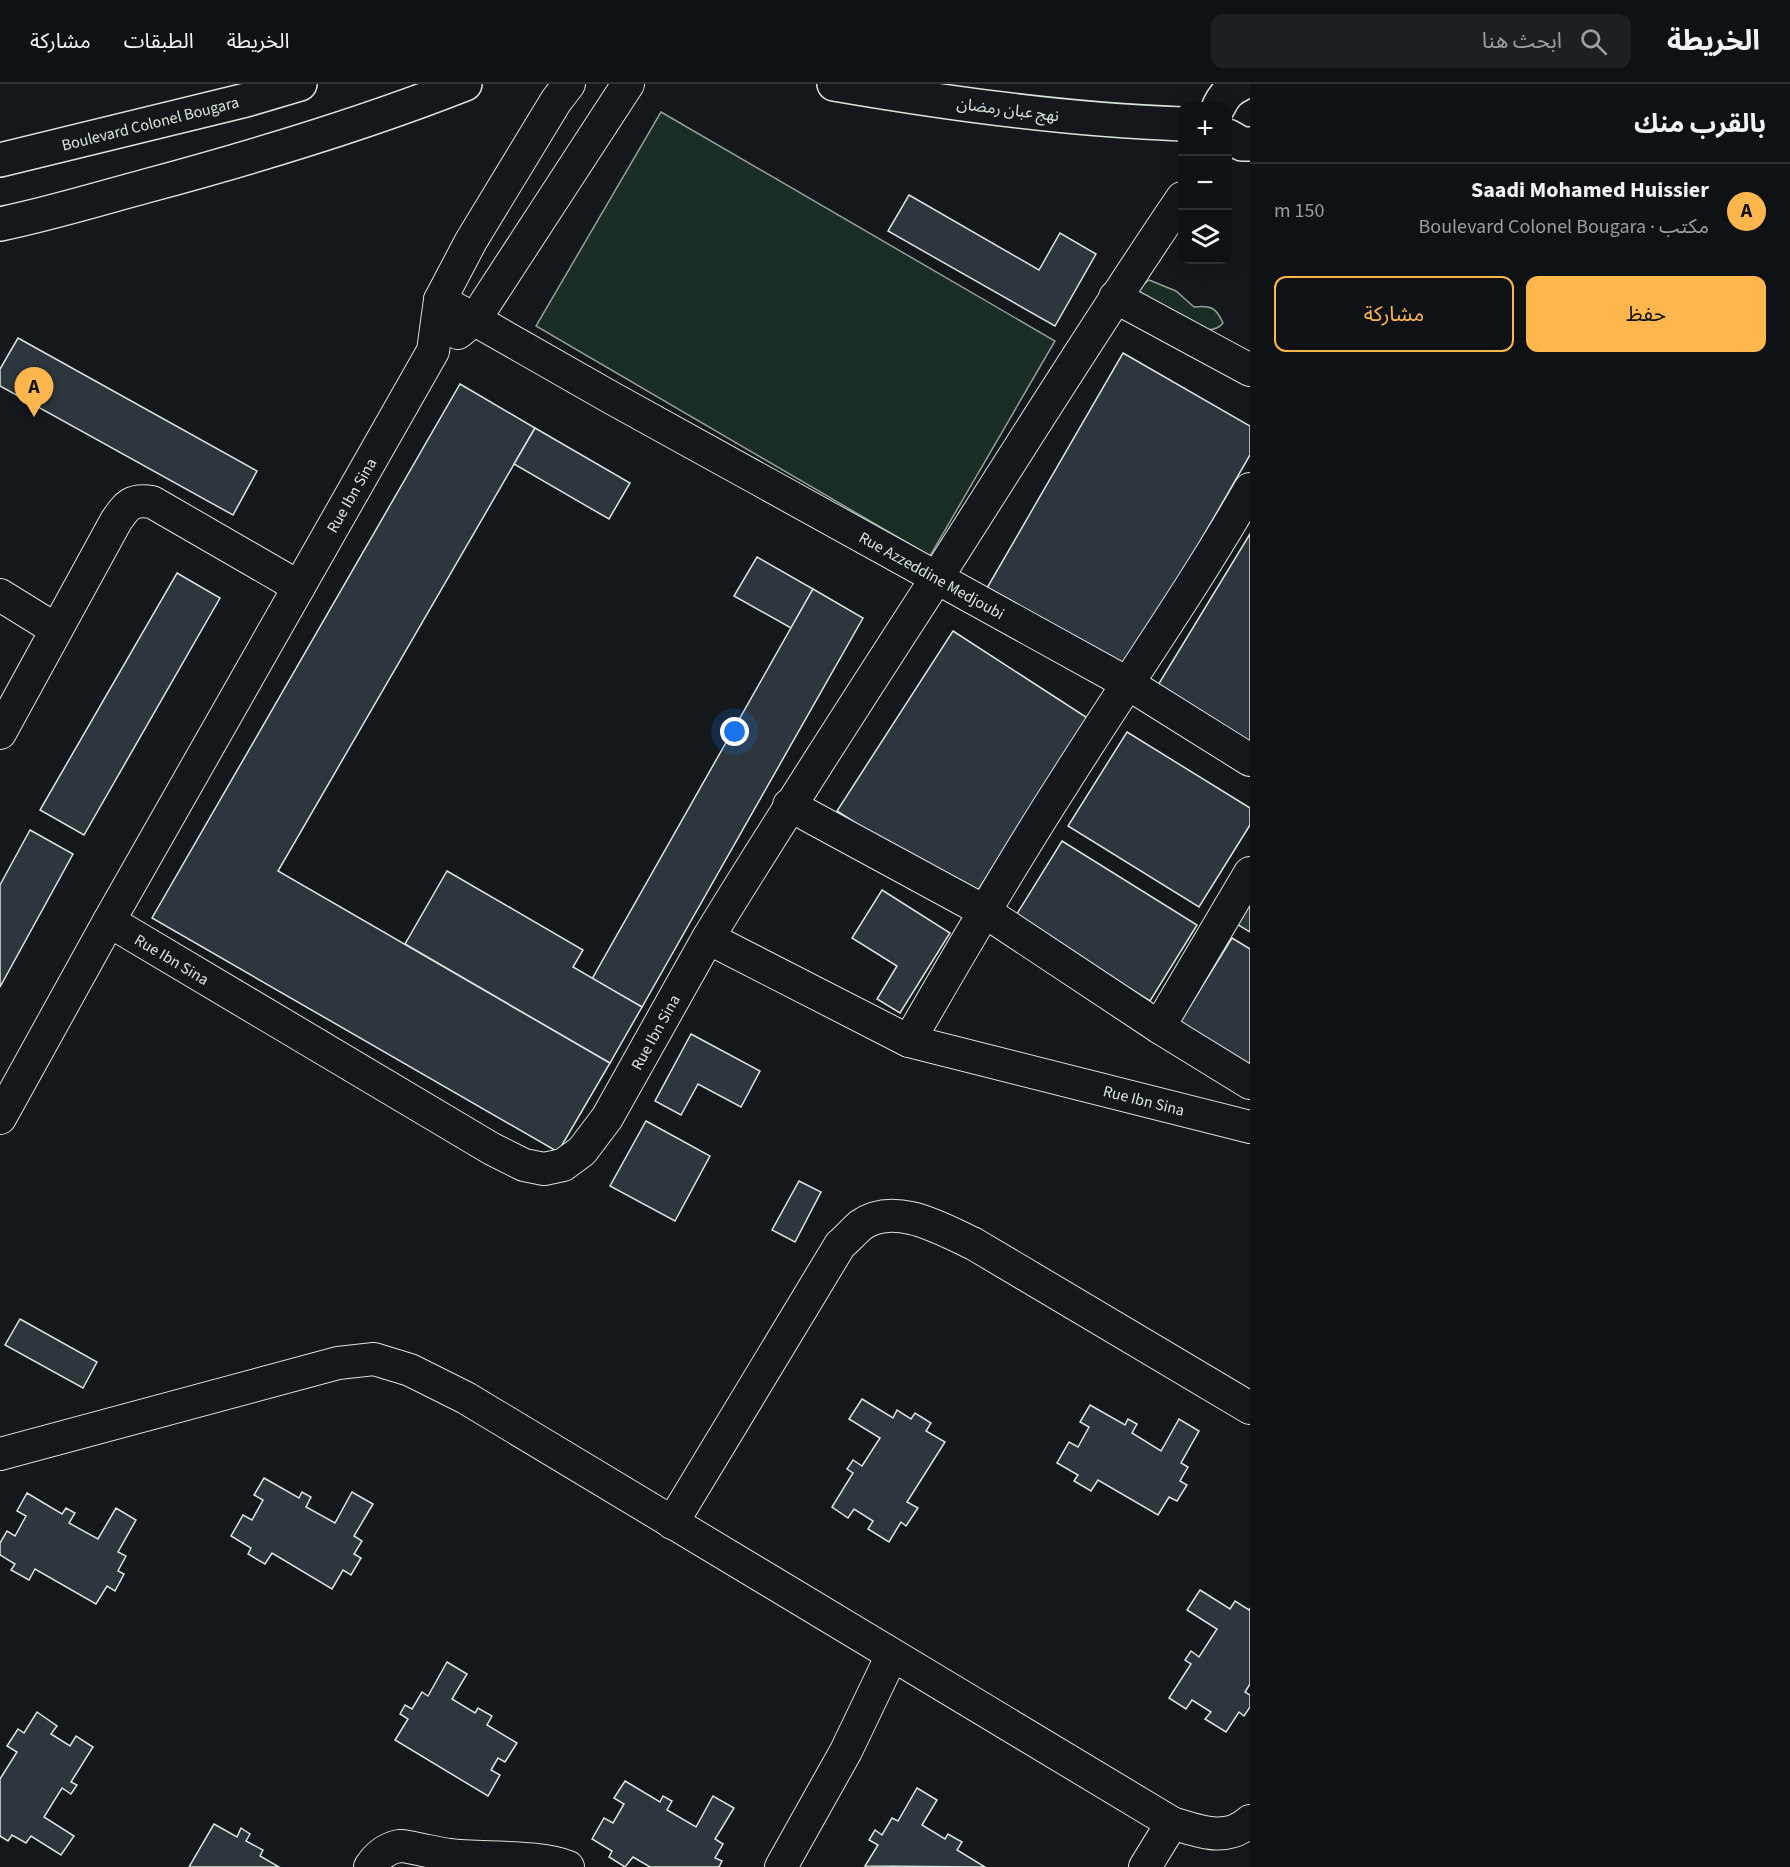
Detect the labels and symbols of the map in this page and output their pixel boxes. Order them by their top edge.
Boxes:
street label: Boulevard Colonel Bougara [59,91,241,157]
street label: نهج عبان رمضان [955,93,1060,128]
pin: A [15,368,54,417]
street label: Rue Ibn Sina [322,454,382,537]
street label: Rue Azzeddine Medjoubi [855,527,1008,625]
your location [720,717,749,746]
street label: Rue Ibn Sina [130,929,213,991]
street label: Rue Ibn Sina [626,991,686,1074]
street label: Rue Ibn Sina [1101,1080,1187,1122]

